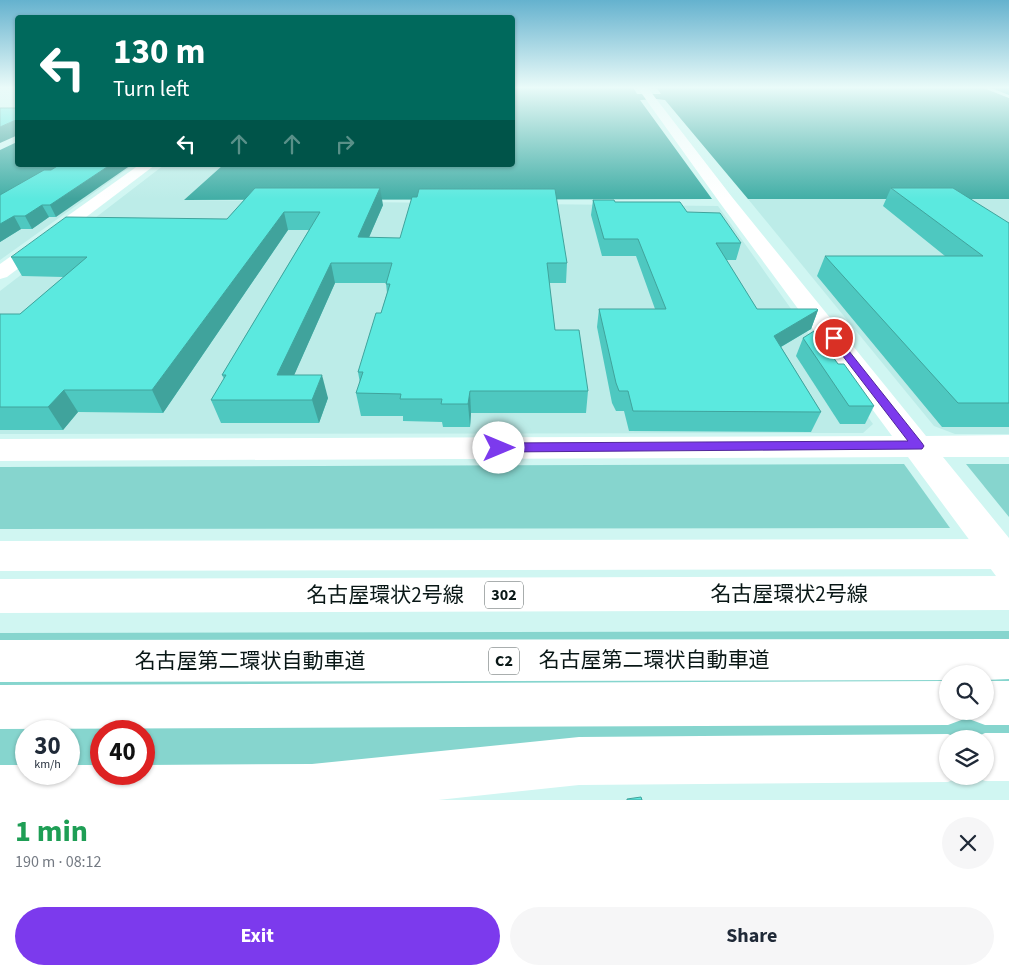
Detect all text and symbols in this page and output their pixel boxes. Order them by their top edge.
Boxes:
text: 130 m [113,27,205,77]
icon: left [30,35,95,100]
text: Turn left [113,73,189,105]
icon: left [172,130,200,158]
icon: ahead [225,130,253,158]
icon: ahead [278,130,306,158]
icon: right [331,130,359,158]
pin [813,317,855,359]
icon: arrive [820,324,848,352]
position arrow [472,421,524,473]
street label: 名古屋環状2号線 [710,579,868,609]
street label: 名古屋環状2号線 [306,580,464,610]
road number: 302 [485,582,523,608]
street label: 名古屋第二環状自動車道 [539,645,770,675]
street label: 名古屋第二環状自動車道 [135,646,366,676]
road number: C2 [489,648,519,674]
map controls [939,665,994,785]
button: search [939,665,994,720]
speed limit sign: 40 [90,720,155,785]
text: 30 [34,728,61,764]
button: layers [939,730,994,785]
text: km/h [34,756,61,773]
text: 1 min [15,810,88,853]
button: close [942,817,994,869]
text: 190 m · 08:12 [15,851,102,873]
button: Exit [15,907,500,965]
button: Share [510,907,994,965]

